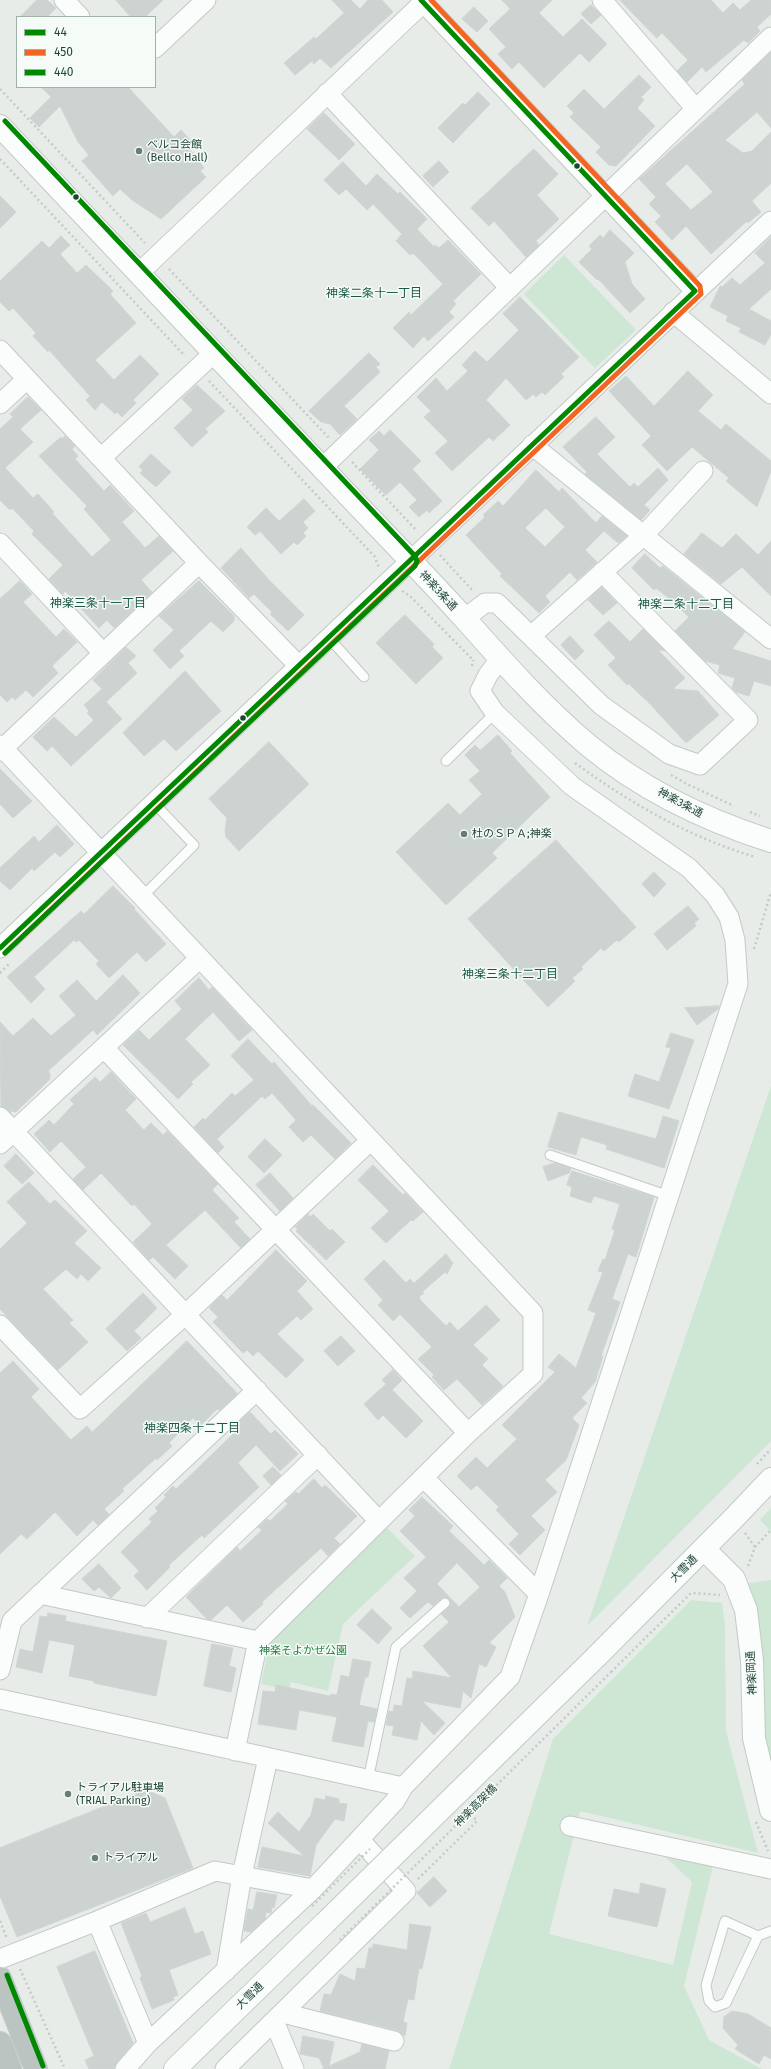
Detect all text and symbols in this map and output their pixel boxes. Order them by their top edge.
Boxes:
legend [16,16,156,88]
text: 44 [54,25,67,39]
text: 450 [54,45,73,59]
text: 440 [54,65,73,79]
place label: ベルコ会館 (Bellco Hall) [147,138,207,164]
marker: ベルコ会館 (Bellco Hall) [134,146,144,156]
unlabelled marker [572,161,582,171]
unlabelled marker [71,192,81,202]
district label: 神楽二条十一丁目 [326,287,422,301]
street label: 神楽3条通 [416,568,460,614]
district label: 神楽三条十一丁目 [50,597,146,611]
district label: 神楽二条十二丁目 [638,598,734,612]
unlabelled marker [238,713,248,723]
street label: 神楽3条通 [655,786,705,820]
place label: 杜のＳＰＡ;神楽 [472,827,552,841]
marker: 杜のＳＰＡ;神楽 [459,829,469,839]
district label: 神楽三条十二丁目 [462,968,558,982]
district label: 神楽四条十二丁目 [144,1422,240,1436]
street label: 大雪通 [668,1553,700,1585]
park label: 神楽そよかぜ公園 [259,1644,347,1658]
street label: 神楽岡通 [744,1651,760,1695]
place label: トライアル駐車場 (TRIAL Parking) [76,1781,164,1807]
street label: 神楽高架橋 [452,1782,500,1830]
marker: トライアル駐車場 (TRIAL Parking) [63,1789,73,1799]
place label: トライアル [103,1851,158,1865]
marker: トライアル [90,1853,100,1863]
street label: 大雪通 [234,1980,266,2012]

